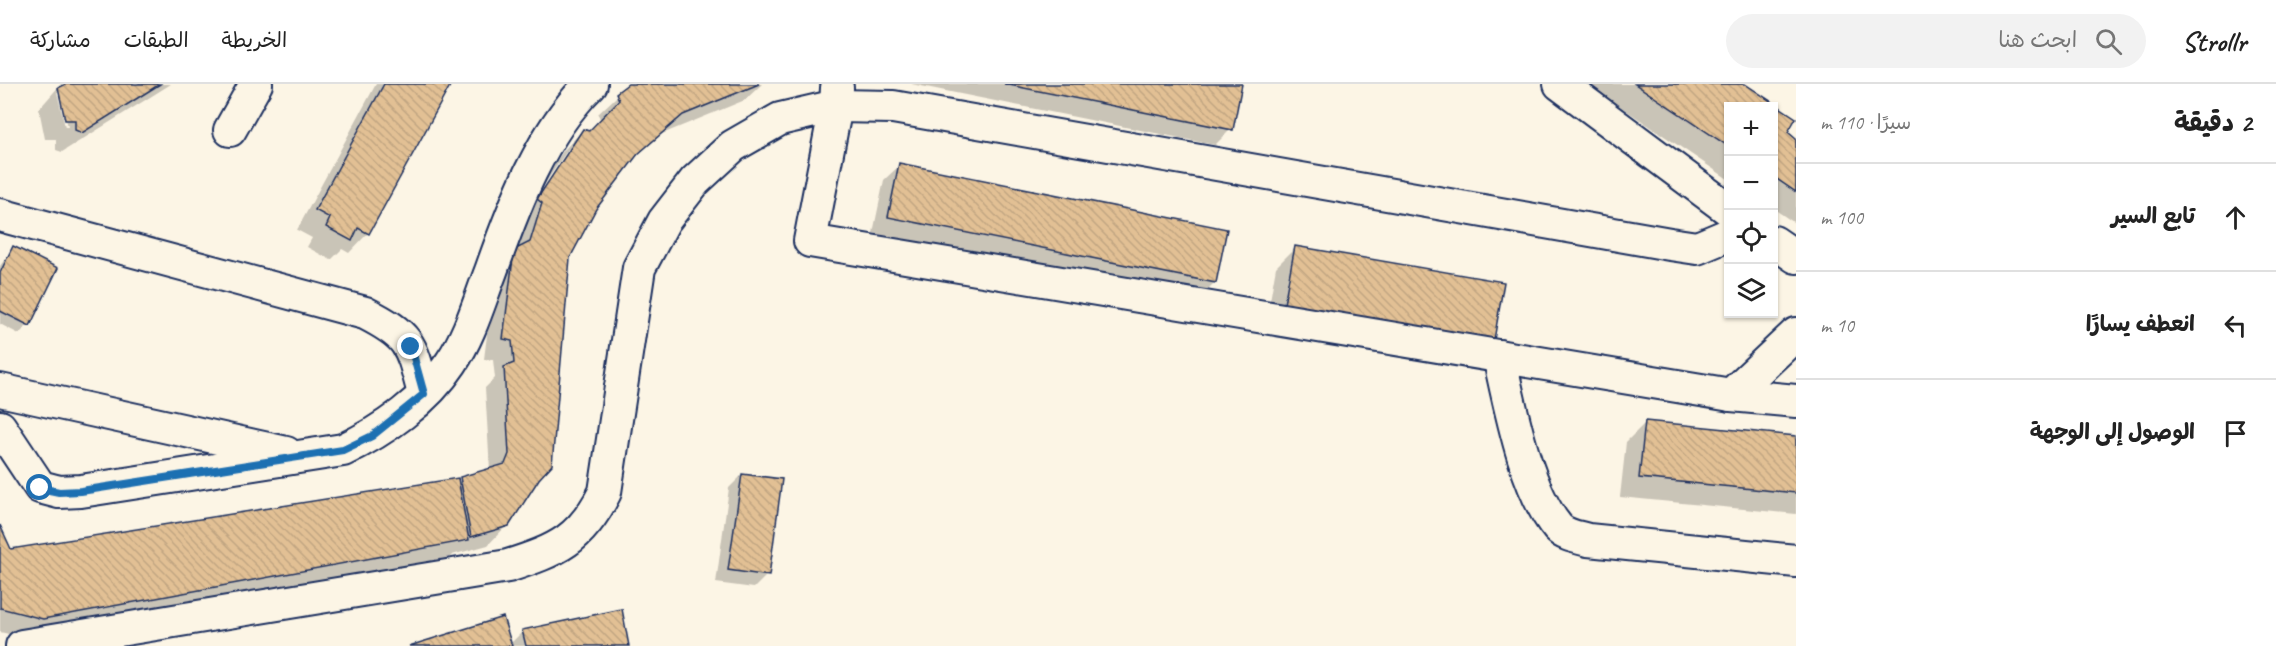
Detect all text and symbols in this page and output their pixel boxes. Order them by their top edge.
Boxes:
search box [1726,14,2146,68]
text: Strollr [2182,24,2246,59]
icon: search [2092,25,2125,58]
text: ابحث هنا [1998,26,2077,54]
text: مشاركة [30,27,91,53]
text: الطبقات [124,27,189,53]
text: الخريطة [222,27,287,53]
map controls [1724,102,1778,318]
button: + [1724,102,1778,156]
text: 2 دقيقة [2174,106,2252,139]
text: سيرًا · 110 m [1820,110,1911,135]
button: − [1724,156,1778,210]
icon: ahead [2219,201,2252,234]
text: تابع السير [2111,202,2195,230]
text: 100 m [1820,205,1863,230]
button: locate [1724,210,1778,264]
button: layers [1724,264,1778,318]
icon: left [2219,309,2252,342]
text: انعطف يسارًا [2086,310,2195,338]
text: 10 m [1820,313,1854,338]
route end [397,333,423,359]
icon: arrive [2219,417,2252,450]
text: الوصول إلى الوجهة [2030,418,2195,446]
route start [26,474,52,500]

